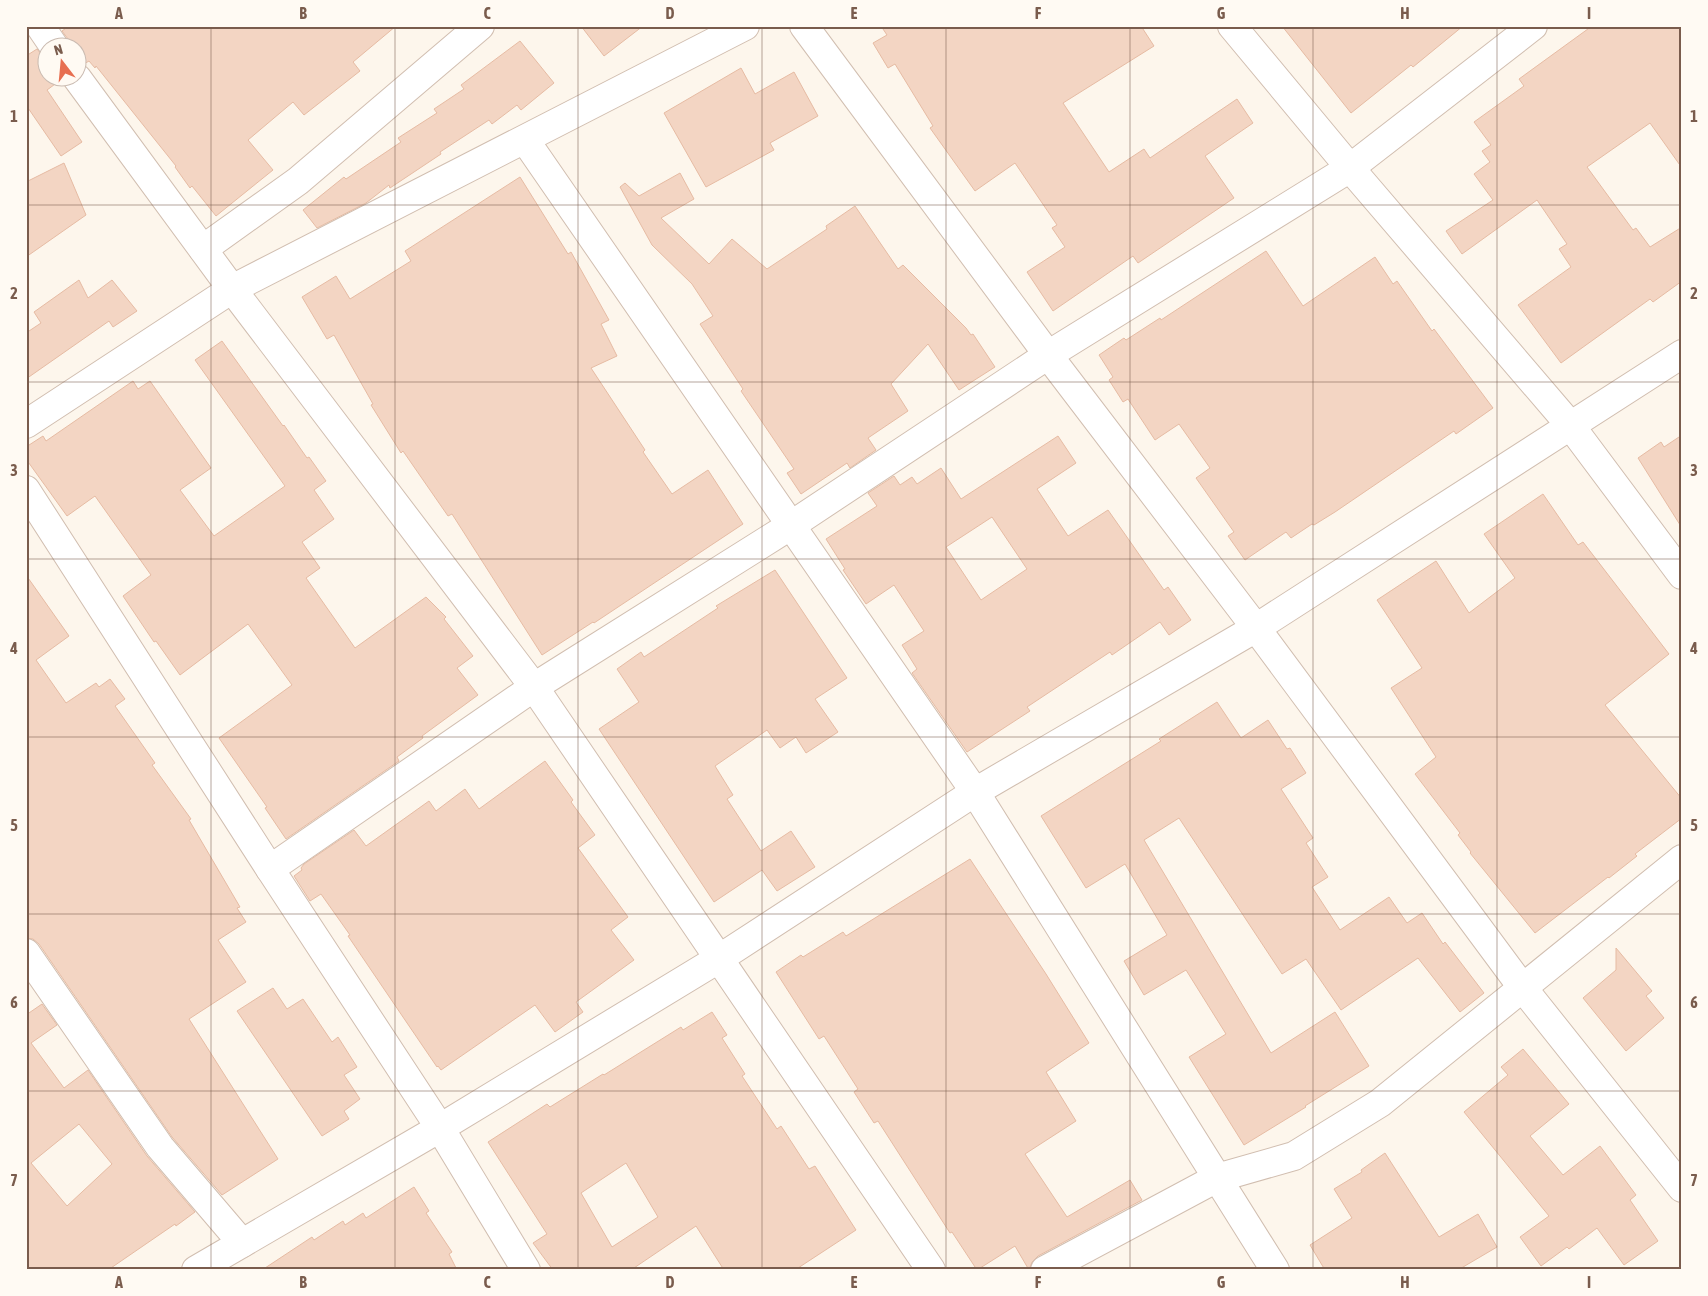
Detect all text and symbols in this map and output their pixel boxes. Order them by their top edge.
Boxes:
text: A [114,4,123,22]
text: B [299,4,307,22]
text: C [483,4,491,22]
text: D [666,4,675,22]
text: E [851,4,858,22]
text: F [1035,4,1042,22]
text: G [1217,4,1226,22]
text: H [1400,4,1410,22]
text: I [1587,4,1591,22]
north arrow [38,38,88,88]
text: N [52,41,65,58]
text: 1 [10,107,18,125]
text: 1 [1690,107,1698,125]
text: 2 [10,284,18,302]
text: 2 [1690,284,1698,302]
text: 3 [10,461,18,479]
text: 3 [1690,461,1698,479]
text: 4 [9,639,18,657]
text: 4 [1689,639,1698,657]
text: 5 [10,816,18,834]
text: 5 [1690,816,1698,834]
text: 6 [10,993,18,1011]
text: 6 [1690,993,1698,1011]
text: 7 [10,1171,18,1189]
text: 7 [1690,1171,1698,1189]
text: A [114,1273,123,1291]
text: B [299,1273,307,1291]
text: C [483,1273,491,1291]
text: D [666,1273,675,1291]
text: E [851,1273,858,1291]
text: F [1035,1273,1042,1291]
text: G [1217,1273,1226,1291]
text: H [1400,1273,1410,1291]
text: I [1587,1273,1591,1291]

